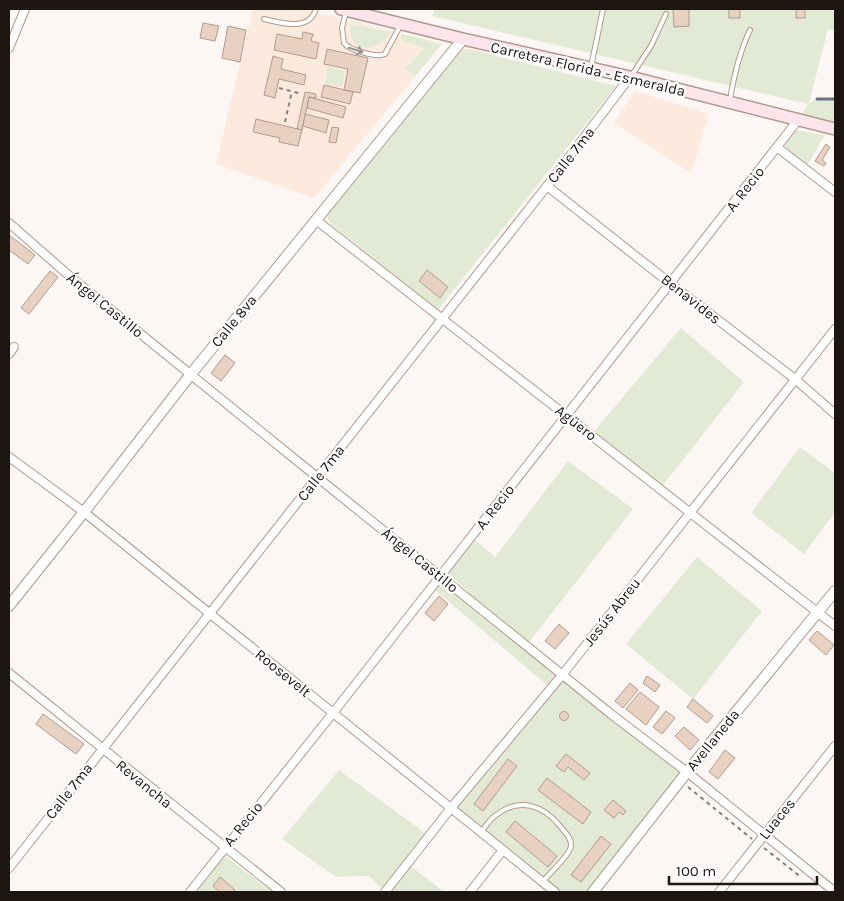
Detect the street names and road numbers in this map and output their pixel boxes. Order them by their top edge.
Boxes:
street label: Carretera Florida - Esmeralda [489,38,687,100]
street label: Calle 7ma [543,123,599,187]
street label: A. Recio [722,163,768,215]
street label: Ángel Castillo [63,269,147,341]
street label: Benavides [658,270,724,328]
street label: Calle 8va [207,291,261,351]
street label: Agüero [552,401,600,445]
street label: Calle 7ma [293,441,349,505]
street label: A. Recio [472,481,518,533]
street label: Ángel Castillo [378,524,462,596]
street label: Jesús Abreu [580,574,644,650]
street label: Roosevelt [252,645,315,701]
street label: Avellaneda [683,706,743,774]
street label: Revancha [112,756,176,812]
street label: Calle 7ma [41,759,97,823]
street label: Luaces [755,795,799,843]
street label: A. Recio [220,798,266,850]

